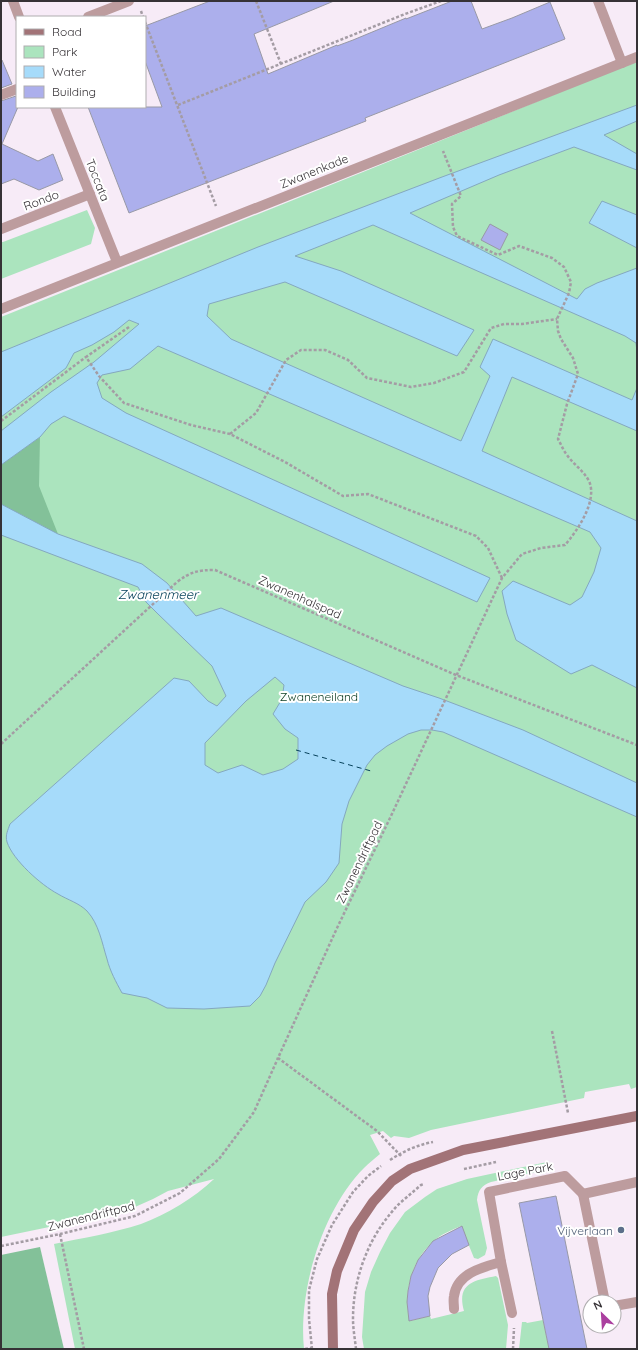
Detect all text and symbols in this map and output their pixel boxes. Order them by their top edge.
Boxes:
legend [16,16,146,108]
text: Road [52,24,82,39]
text: Park [52,44,77,59]
text: Water [52,64,87,79]
text: Building [52,84,96,99]
street label: Zwanenkade [278,150,351,192]
street label: Toccata [83,157,113,203]
street label: Rondo [21,186,61,214]
street label: Zwanenhalspad [256,572,344,622]
water label: Zwanenmeer [118,586,200,602]
park label: Zwaneneiland [280,689,358,704]
street label: Zwanendriftpad [333,819,385,905]
street label: Lage Park [496,1158,554,1184]
street label: Zwanendriftpad [46,1198,136,1234]
place label: Vijverlaan [557,1223,613,1238]
marker: Vijverlaan [616,1225,626,1235]
north arrow [582,1294,622,1334]
text: N [591,1297,604,1313]

